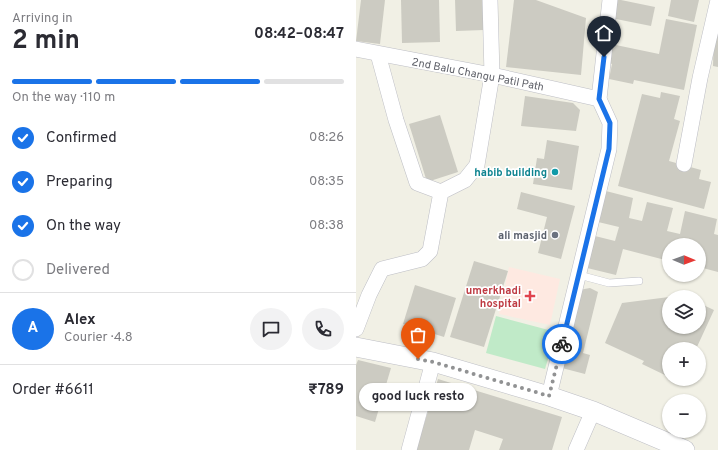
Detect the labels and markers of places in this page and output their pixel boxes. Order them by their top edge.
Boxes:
pin [587,16,621,57]
place label: habib building [474,166,547,180]
marker: habib building [550,167,560,177]
place label: ali masjid [498,229,547,243]
marker: ali masjid [550,230,560,240]
place label: umerkhadi hospital [466,284,521,311]
marker: umerkhadi hospital [524,290,536,302]
pin [401,318,435,359]
callout: good luck resto [359,383,477,411]

